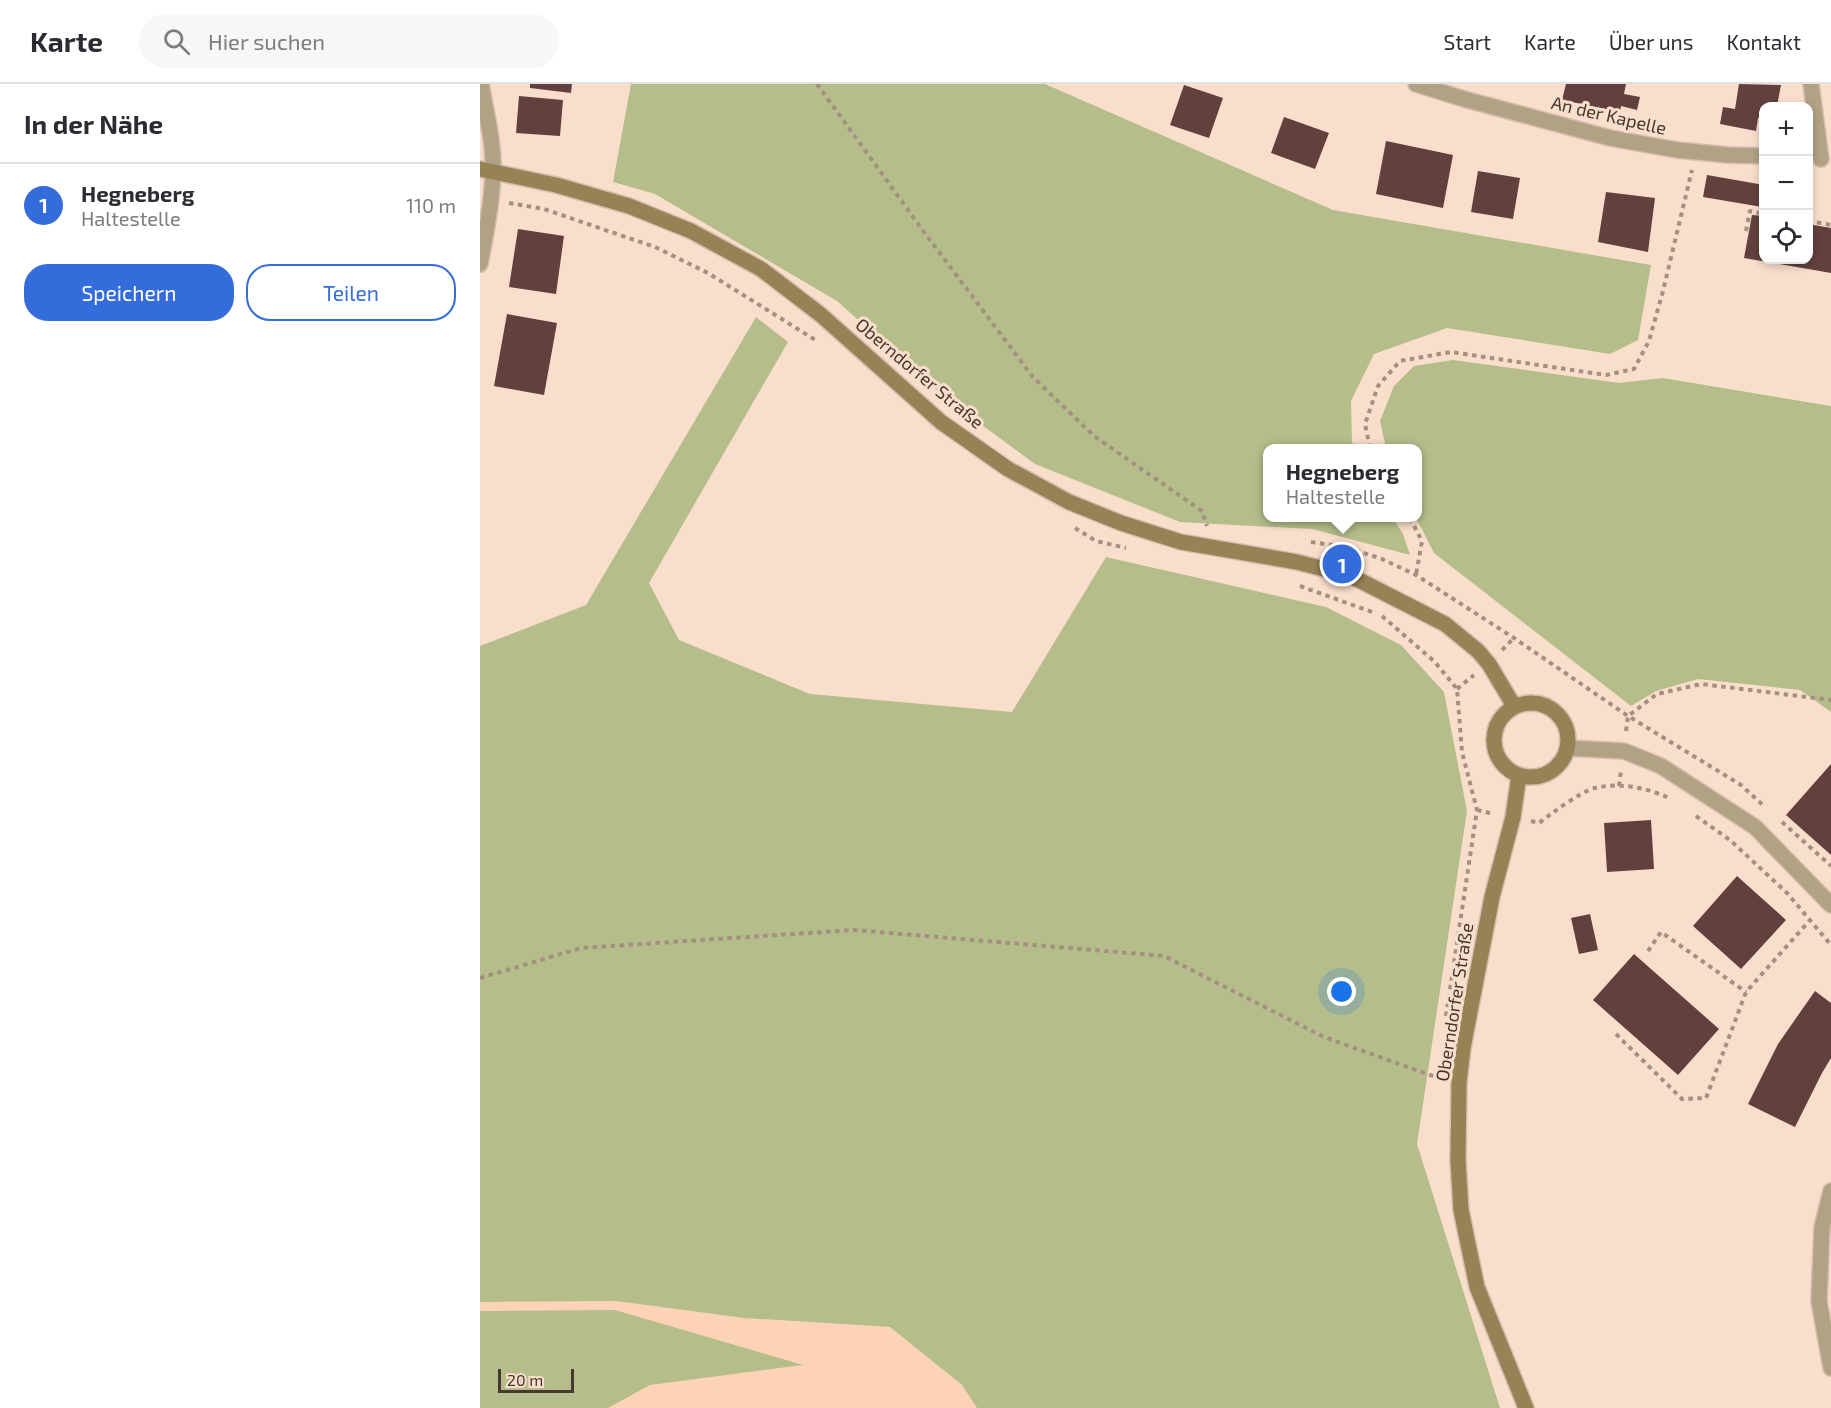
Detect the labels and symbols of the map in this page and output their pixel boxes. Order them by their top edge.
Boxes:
street label: An der Kapelle [1549,91,1669,139]
street label: Oberndorfer Straße [852,313,988,433]
pin: 1 [1322,542,1362,586]
street label: Oberndorfer Straße [1431,921,1477,1083]
your location [1327,977,1356,1006]
scale bar [498,1366,574,1394]

